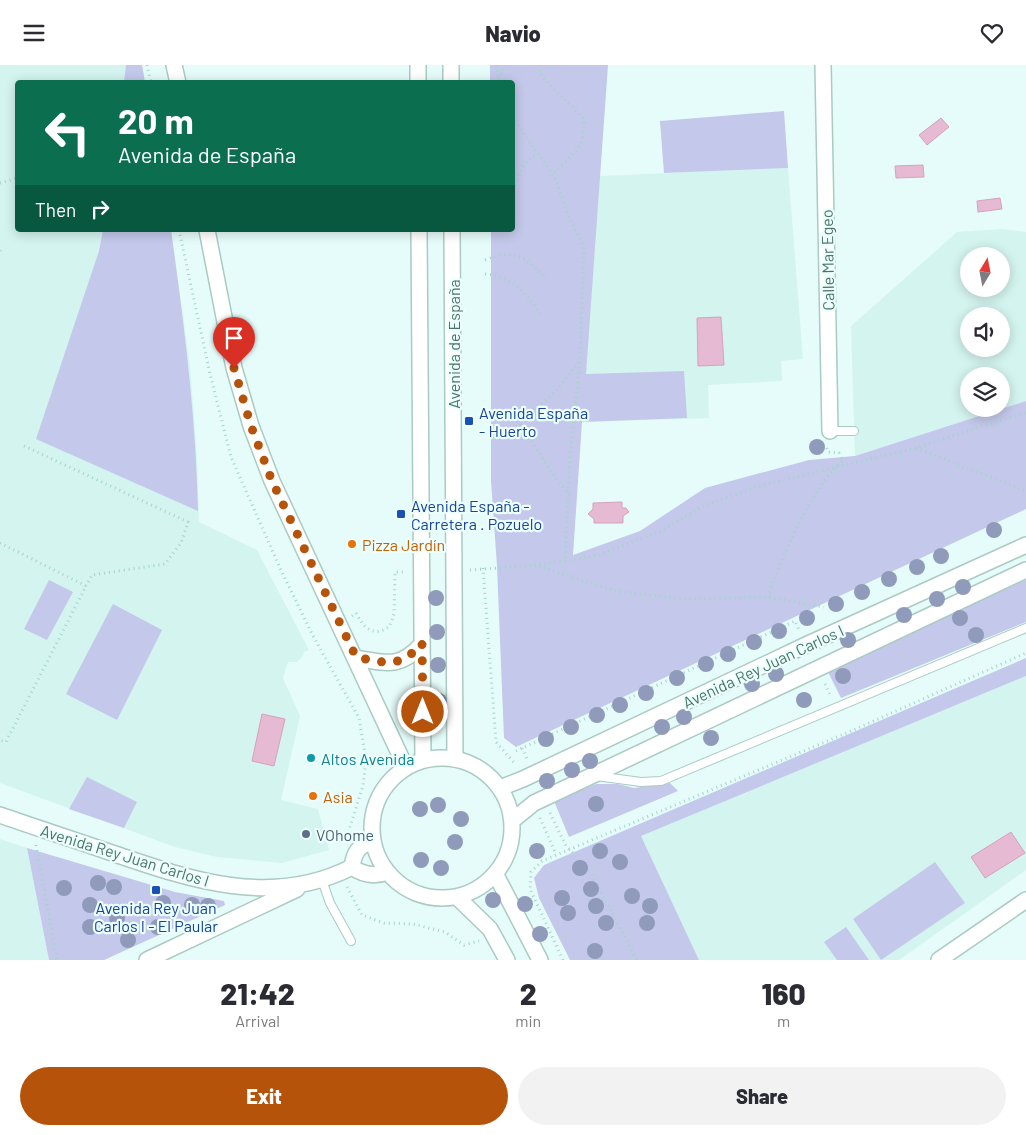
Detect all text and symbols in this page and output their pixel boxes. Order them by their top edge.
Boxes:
icon: menu [20,19,48,47]
icon: heart [978,19,1006,47]
text: Navio [485,20,541,46]
text: 20 m [118,99,194,141]
icon: left [35,100,100,165]
text: Avenida de España [118,141,296,167]
icon: right [86,195,114,223]
text: Then [35,198,76,221]
street label: Calle Mar Egeo [817,209,837,311]
north arrow [960,247,1010,297]
map controls [960,247,1010,417]
street label: Avenida de España [444,279,463,409]
button: sound [960,307,1010,357]
pin [213,317,255,368]
icon: arrive [220,324,248,352]
button: layers [960,367,1010,417]
place label: Avenida España - Huerto [479,403,588,440]
marker: Avenida España - Huerto [463,415,475,427]
place label: Avenida España - Carretera . Pozuelo [411,496,542,533]
marker: Avenida España - Carretera . Pozuelo [395,508,407,520]
place label: Pizza Jardín [362,535,445,554]
marker: Pizza Jardín [346,538,358,550]
street label: Avenida Rey Juan Carlos I [679,620,847,712]
position arrow [396,685,448,737]
place label: Altos Avenida [321,749,414,768]
marker: Altos Avenida [305,752,317,764]
place label: Asia [323,787,353,806]
marker: Asia [307,790,319,802]
street label: Avenida Rey Juan Carlos I [38,820,212,890]
place label: VOhome [316,825,374,844]
marker: VOhome [300,828,312,840]
marker: Avenida Rey Juan Carlos I - El Paular [150,884,162,896]
place label: Avenida Rey Juan Carlos I - El Paular [94,898,218,935]
text: 21:42 [220,975,295,1011]
text: 2 [520,975,537,1011]
text: 160 [761,975,806,1011]
text: Arrival [235,1011,280,1030]
text: min [515,1011,541,1030]
text: m [777,1011,790,1030]
button: Exit [20,1067,508,1125]
button: Share [518,1067,1006,1125]

